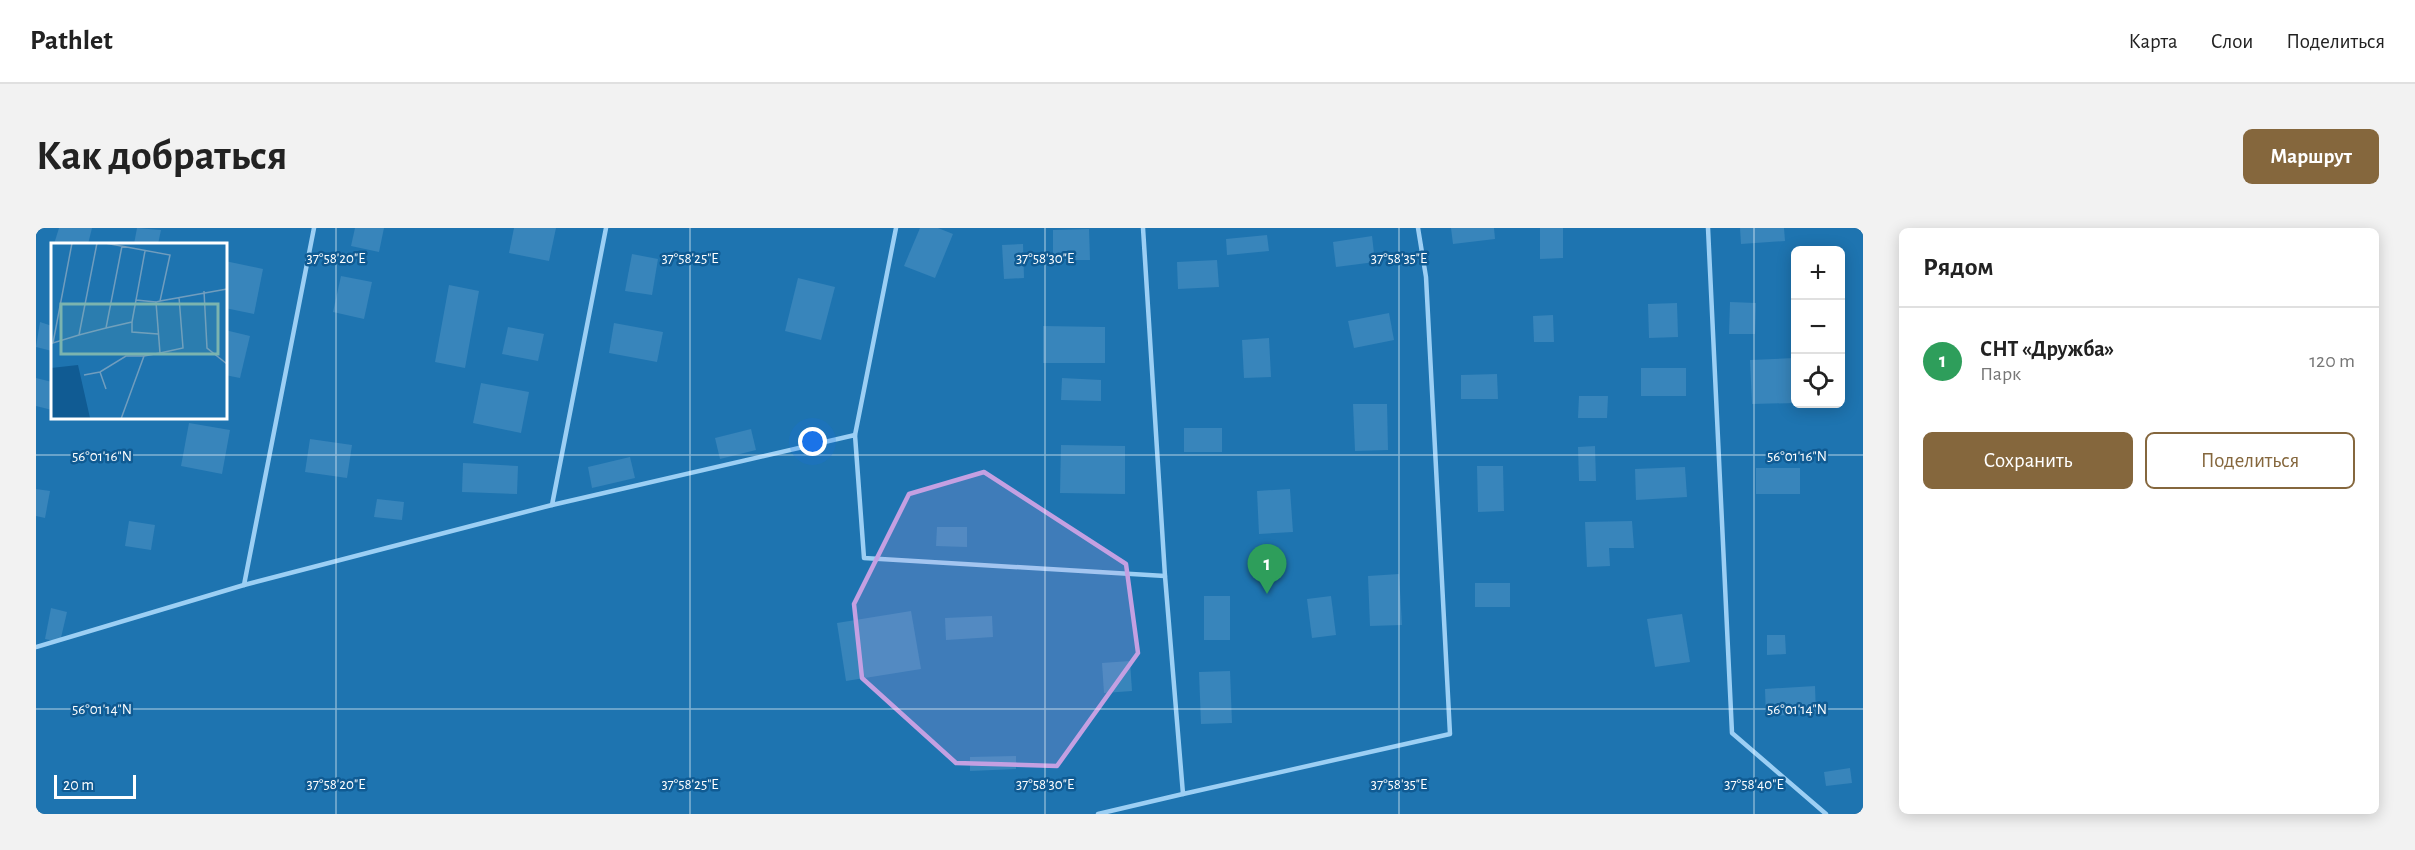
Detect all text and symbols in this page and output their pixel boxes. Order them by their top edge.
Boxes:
text: Pathlet [30,27,113,55]
text: Карта [2128,31,2178,52]
text: Слои [2211,31,2253,52]
text: Поделиться [2286,31,2385,52]
button: Маршрут [2243,129,2379,184]
text: Как добраться [36,135,287,177]
inset map [51,243,226,418]
map controls [1791,246,1845,408]
button: + [1791,246,1845,300]
text: 37°58'20"E [307,251,365,266]
text: 37°58'25"E [661,251,719,266]
text: 37°58'30"E [1016,251,1074,266]
text: 37°58'35"E [1371,251,1427,266]
text: Рядом [1923,254,1994,280]
button: − [1791,300,1845,354]
text: СНТ «Дружба» [1980,338,2114,360]
text: 1 [1939,351,1946,371]
text: 120 m [2309,351,2355,371]
button: locate [1791,354,1845,408]
text: Парк [1980,364,2021,384]
your location [798,427,827,456]
button: Сохранить [1923,432,2133,489]
button: Поделиться [2145,432,2355,489]
text: 56°01'16"N [72,449,132,464]
text: 56°01'16"N [1767,449,1827,464]
pin: 1 [1248,544,1286,594]
text: 56°01'14"N [72,702,132,717]
text: 56°01'14"N [1767,702,1827,717]
scale bar [54,772,136,800]
text: 20 m [63,777,94,793]
text: 37°58'20"E [307,777,365,792]
text: 37°58'25"E [661,777,719,792]
text: 37°58'30"E [1016,777,1074,792]
text: 37°58'35"E [1371,777,1427,792]
text: 37°58'40"E [1724,777,1784,792]

